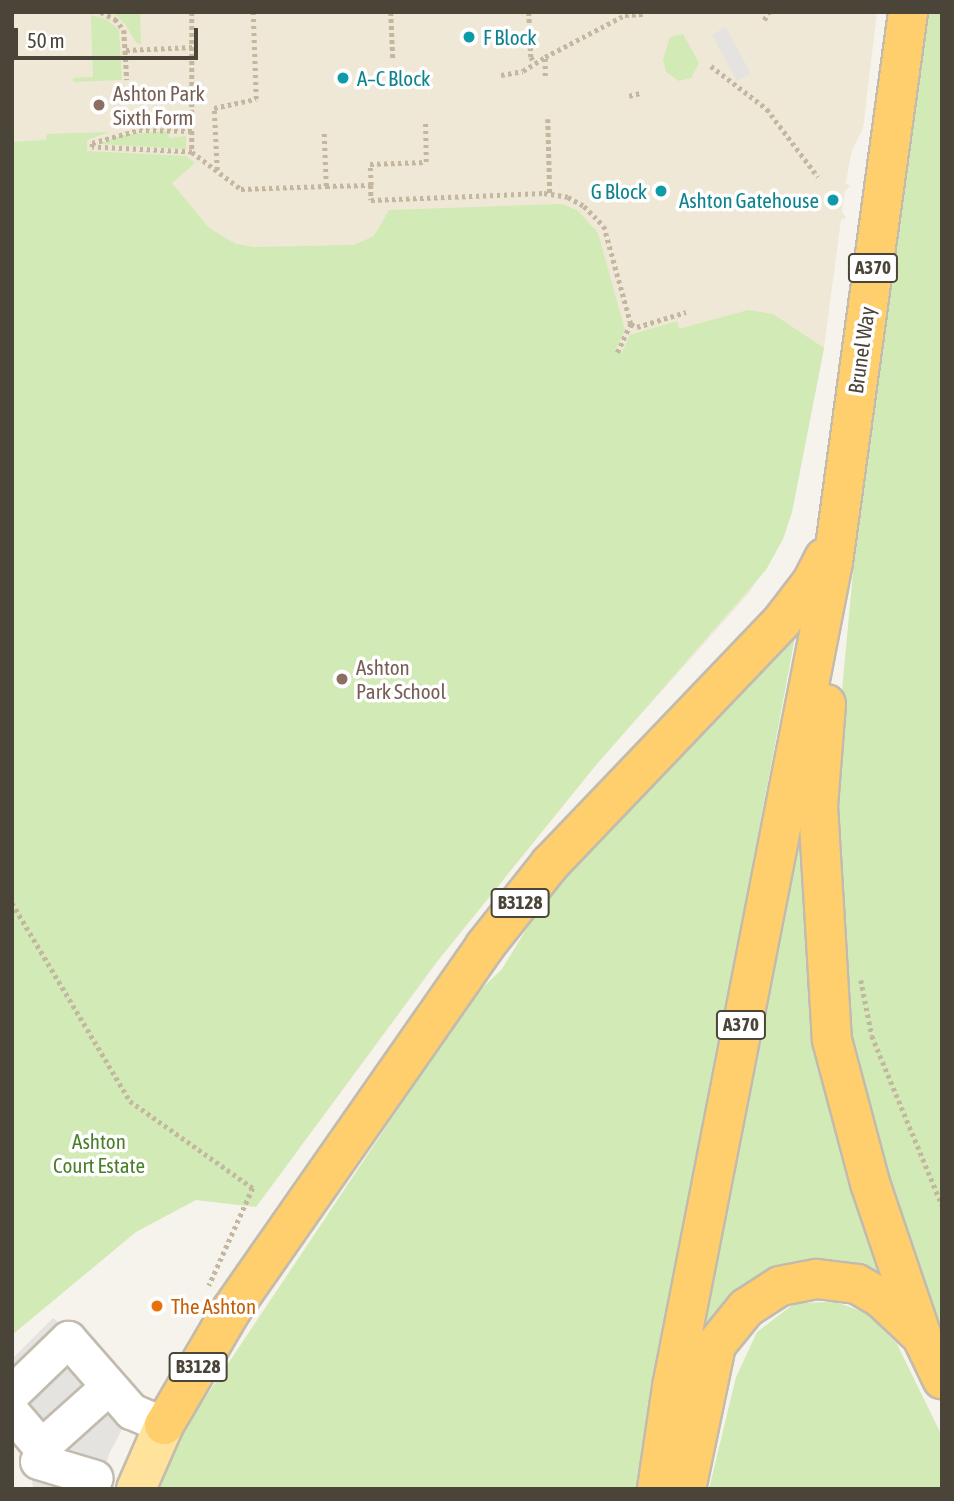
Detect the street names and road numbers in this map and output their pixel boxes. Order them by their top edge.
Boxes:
road number: A370 [847,252,899,284]
street label: Brunel Way [842,305,880,395]
road number: B3128 [490,888,550,918]
road number: A370 [715,1009,767,1040]
road number: B3128 [168,1352,228,1382]

